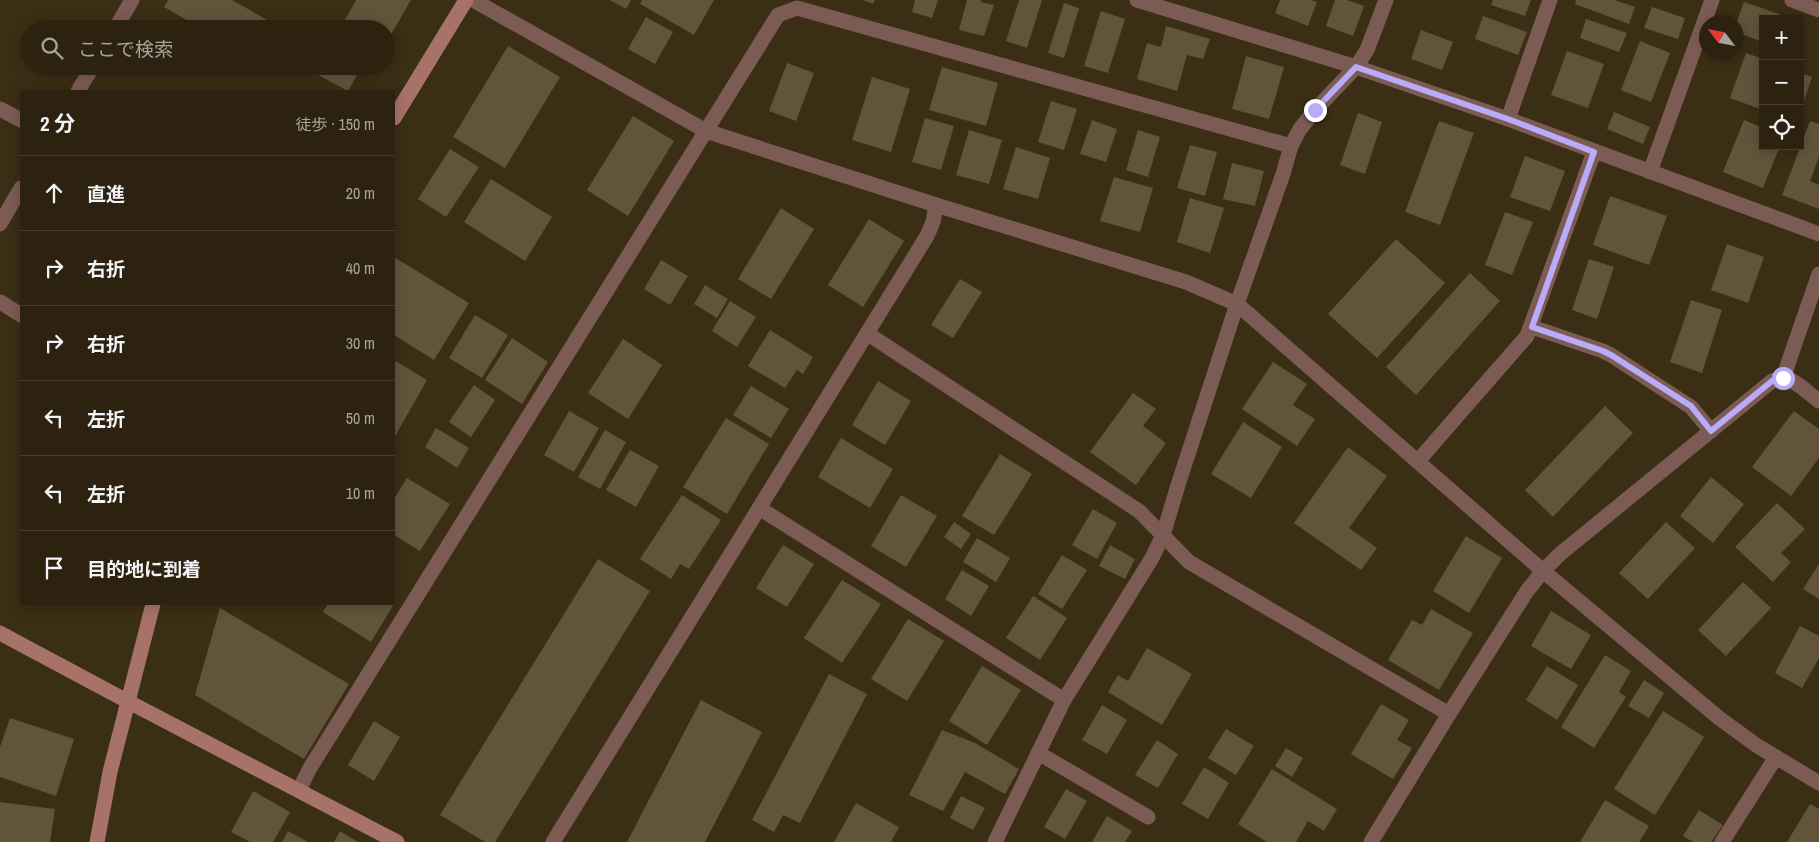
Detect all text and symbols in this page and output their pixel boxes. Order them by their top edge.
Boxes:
north arrow [1699,15,1744,60]
map controls [1759,15,1804,150]
button: + [1759,15,1804,60]
search box [20,20,395,75]
icon: search [38,34,66,62]
text: ここで検索 [78,36,173,62]
button: − [1759,60,1804,105]
route end [1304,99,1327,122]
button: locate [1759,105,1804,150]
text: 2 分 [40,109,75,138]
text: 徒歩 · 150 m [296,113,375,135]
icon: ahead [40,179,68,207]
text: 直進 [87,181,125,207]
text: 20 m [346,182,375,204]
icon: right [40,254,68,282]
text: 右折 [87,256,125,282]
text: 40 m [346,257,375,279]
icon: right [40,329,68,357]
text: 右折 [87,331,125,357]
text: 30 m [346,332,375,354]
route start [1772,367,1795,390]
icon: left [40,404,68,432]
text: 左折 [87,406,125,432]
text: 50 m [346,407,375,429]
icon: left [40,479,68,507]
text: 左折 [87,481,125,507]
text: 10 m [346,482,375,504]
icon: arrive [40,554,68,582]
text: 目的地に到着 [87,556,201,582]

